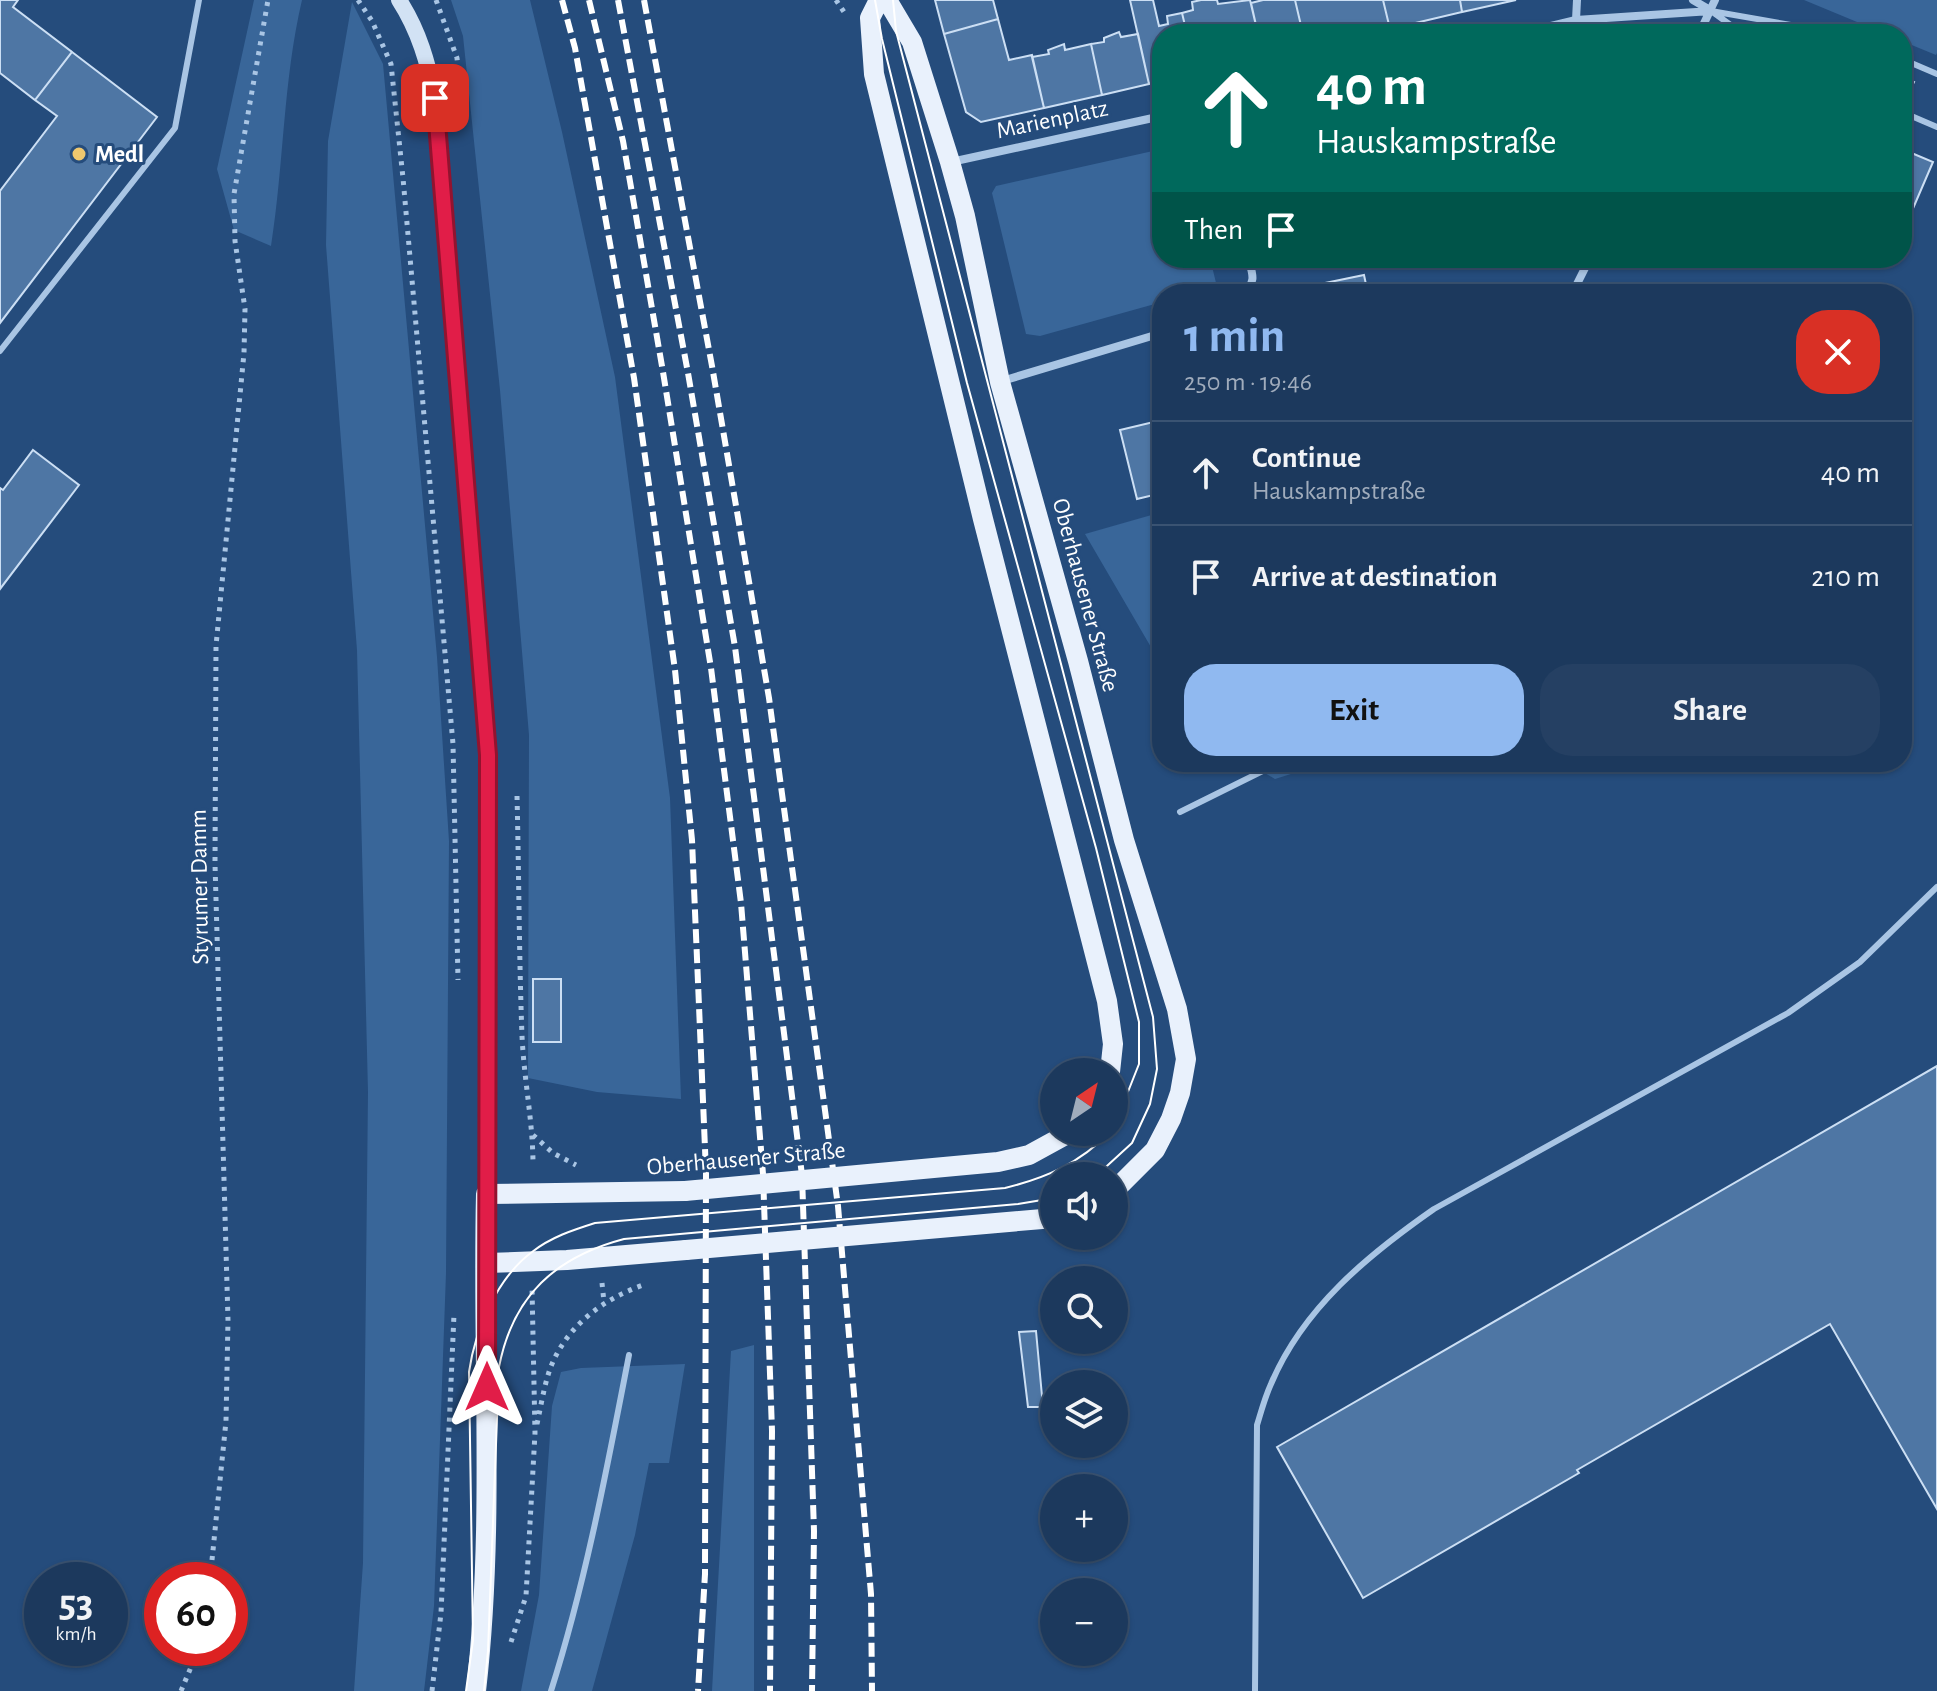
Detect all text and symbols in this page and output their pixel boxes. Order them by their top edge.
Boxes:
icon: ahead [1184,56,1288,160]
text: 40 m [1316,59,1427,115]
pin [401,64,469,132]
icon: arrive [413,76,457,120]
street label: Marienplatz [994,96,1110,143]
text: Hauskampstraße [1316,124,1557,160]
place label: Medl [95,143,144,167]
marker: Medl [70,145,88,163]
icon: arrive [1259,208,1303,252]
text: Then [1184,215,1243,245]
button: close [1796,310,1880,394]
text: 1 min [1184,313,1285,361]
text: 250 m · 19:46 [1184,369,1312,395]
text: Continue [1252,443,1361,473]
icon: ahead [1184,451,1228,495]
text: 40 m [1821,458,1880,488]
text: Hauskampstraße [1252,478,1426,504]
street label: Oberhausener Straße [1048,496,1122,695]
icon: arrive [1184,555,1228,599]
text: Arrive at destination [1252,562,1498,592]
text: 210 m [1811,562,1880,592]
button: Exit [1184,664,1524,756]
button: Share [1540,664,1880,756]
street label: Styrumer Damm [187,809,213,965]
north arrow [1040,1058,1128,1146]
map controls [1040,1058,1128,1666]
street label: Oberhausener Straße [646,1138,846,1180]
button: sound [1040,1162,1128,1250]
button: search [1040,1266,1128,1354]
position arrow [445,1345,529,1429]
button: layers [1040,1370,1128,1458]
button: + [1040,1474,1128,1562]
speed limit sign: 60 [144,1562,248,1666]
button: − [1040,1578,1128,1666]
text: 53 [59,1584,93,1624]
text: km/h [55,1624,97,1644]

